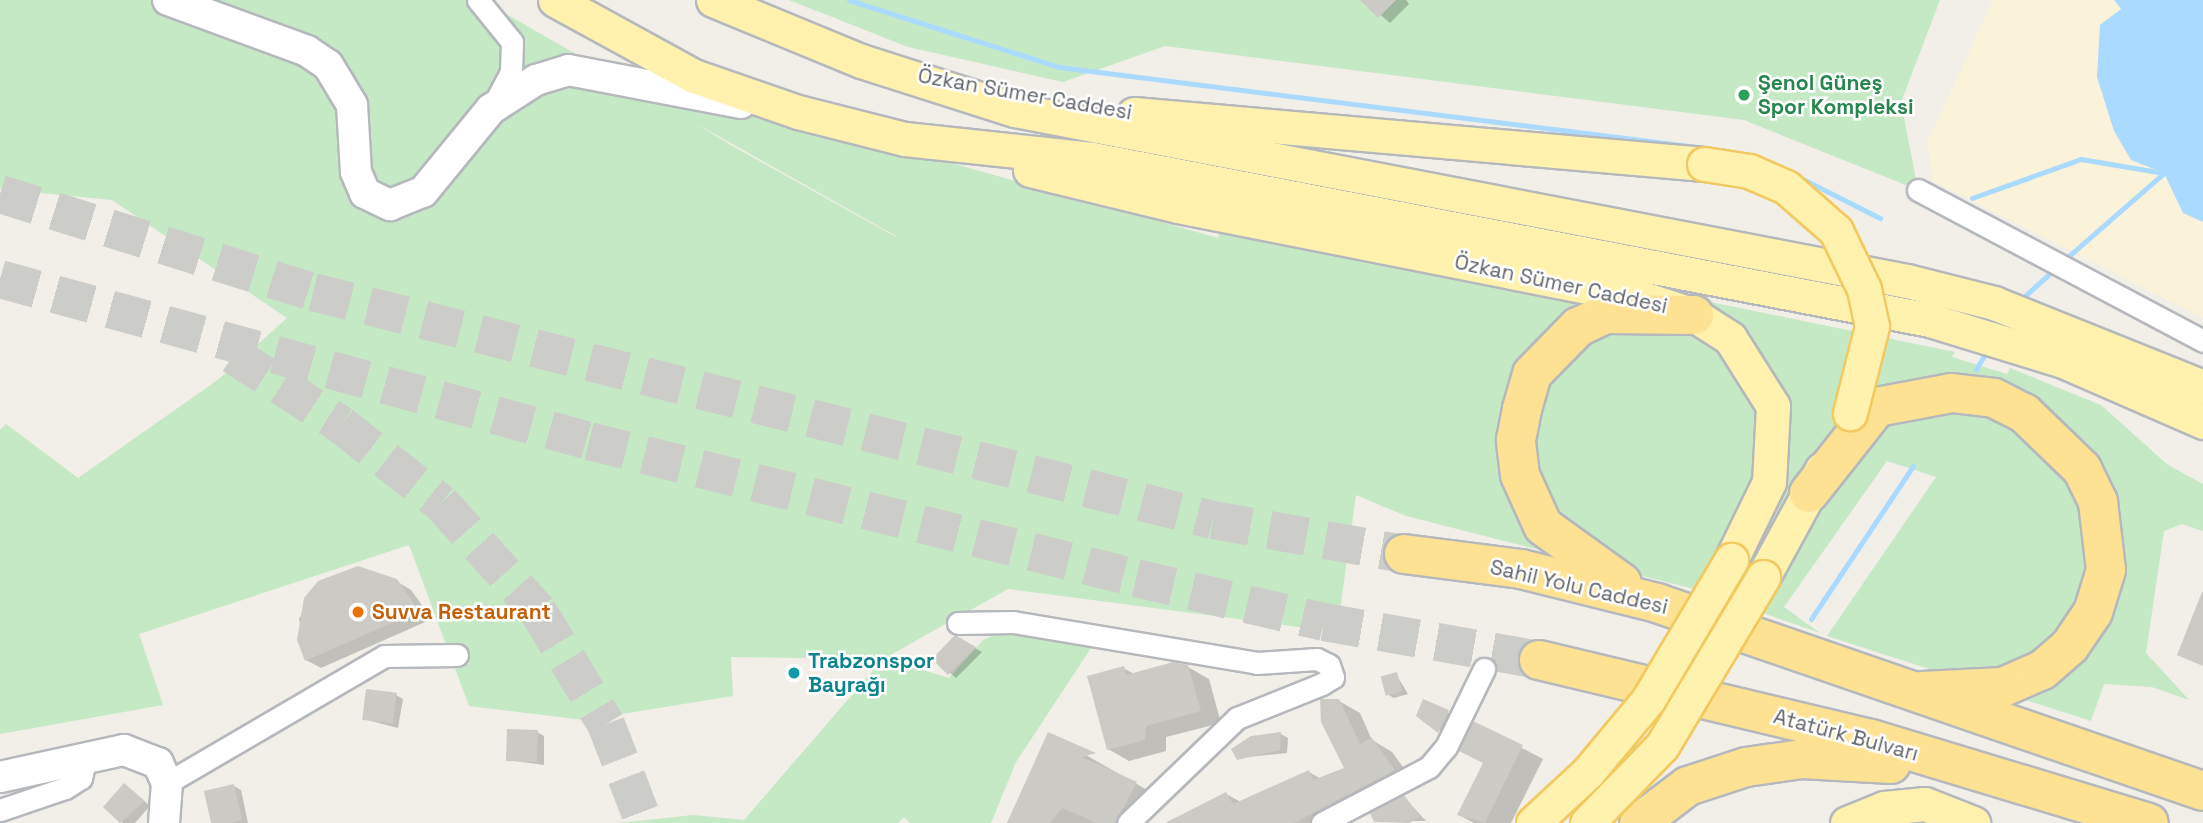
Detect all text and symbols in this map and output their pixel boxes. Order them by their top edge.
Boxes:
street label: Özkan Sümer Caddesi [916,63,1134,125]
place label: Şenol Güneş Spor Kompleksi [1758,70,1914,120]
marker: Şenol Güneş Spor Kompleksi [1736,87,1752,103]
street label: Özkan Sümer Caddesi [1452,249,1670,319]
street label: Sahil Yolu Caddesi [1488,554,1670,620]
place label: Suvva Restaurant [372,599,551,625]
marker: Suvva Restaurant [350,604,366,620]
place label: Trabzonspor Bayrağı [808,648,934,698]
marker: Trabzonspor Bayrağı [786,665,802,681]
street label: Atatürk Bulvarı [1771,704,1921,766]

